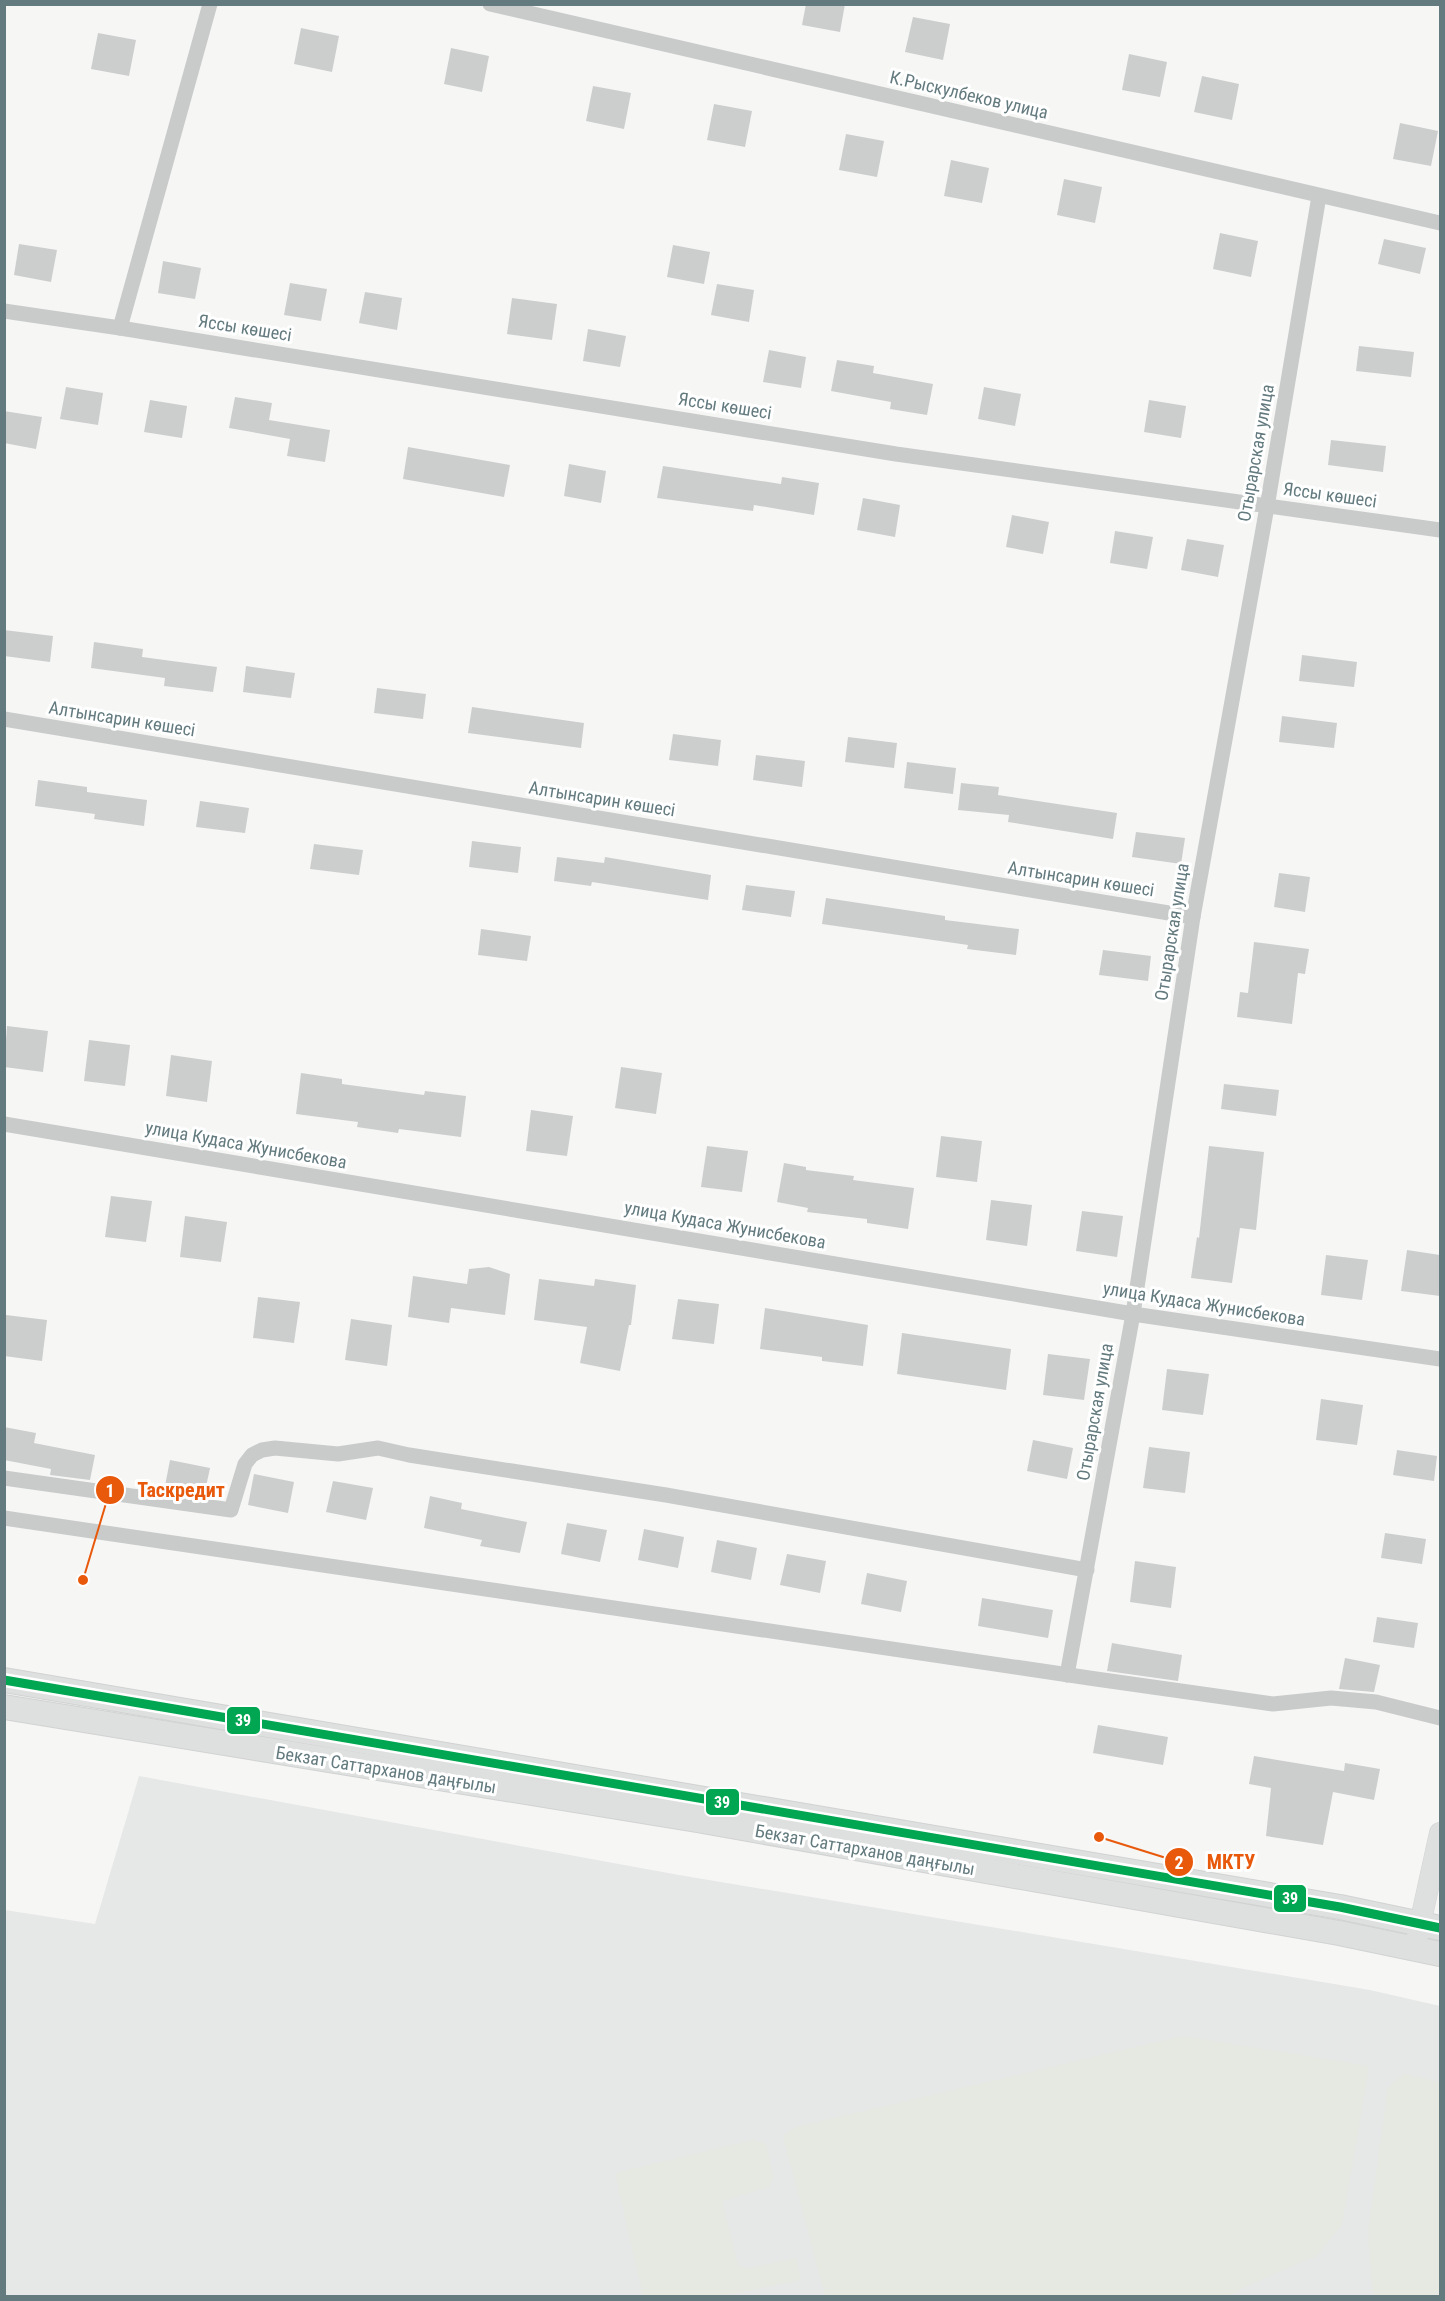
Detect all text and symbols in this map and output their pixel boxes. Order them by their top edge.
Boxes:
street label: К.Рыскулбеков улица [888,66,1050,123]
street label: Яссы көшесі [197,310,293,345]
street label: Отырарская улица [1233,383,1278,523]
street label: Яссы көшесі [677,388,773,423]
street label: Яссы көшесі [1282,478,1378,511]
street label: Алтынсарин көшесі [47,697,197,740]
street label: Алтынсарин көшесі [527,777,677,820]
street label: Алтынсарин көшесі [1006,857,1156,900]
street label: Отырарская улица [1150,862,1193,1002]
street label: улица Кудаса Жунисбекова [144,1116,348,1173]
street label: улица Кудаса Жунисбекова [623,1196,827,1253]
street label: улица Кудаса Жунисбекова [1102,1277,1307,1330]
street label: Отырарская улица [1072,1342,1117,1482]
callout: Таскредит [95,1471,237,1509]
text: Таскредит [137,1478,225,1502]
text: 1 [105,1480,115,1501]
line badge: 39 [226,1706,261,1735]
text: 39 [235,1711,251,1730]
street label: Бекзат Саттарханов даңғылы [274,1742,498,1797]
line badge: 39 [705,1788,740,1816]
text: 39 [714,1793,730,1812]
street label: Бекзат Саттарханов даңғылы [754,1820,977,1879]
callout: МКТУ [1164,1843,1267,1881]
text: МКТУ [1207,1850,1255,1874]
text: 2 [1174,1852,1184,1873]
line badge: 39 [1273,1884,1307,1913]
text: 39 [1282,1889,1298,1908]

